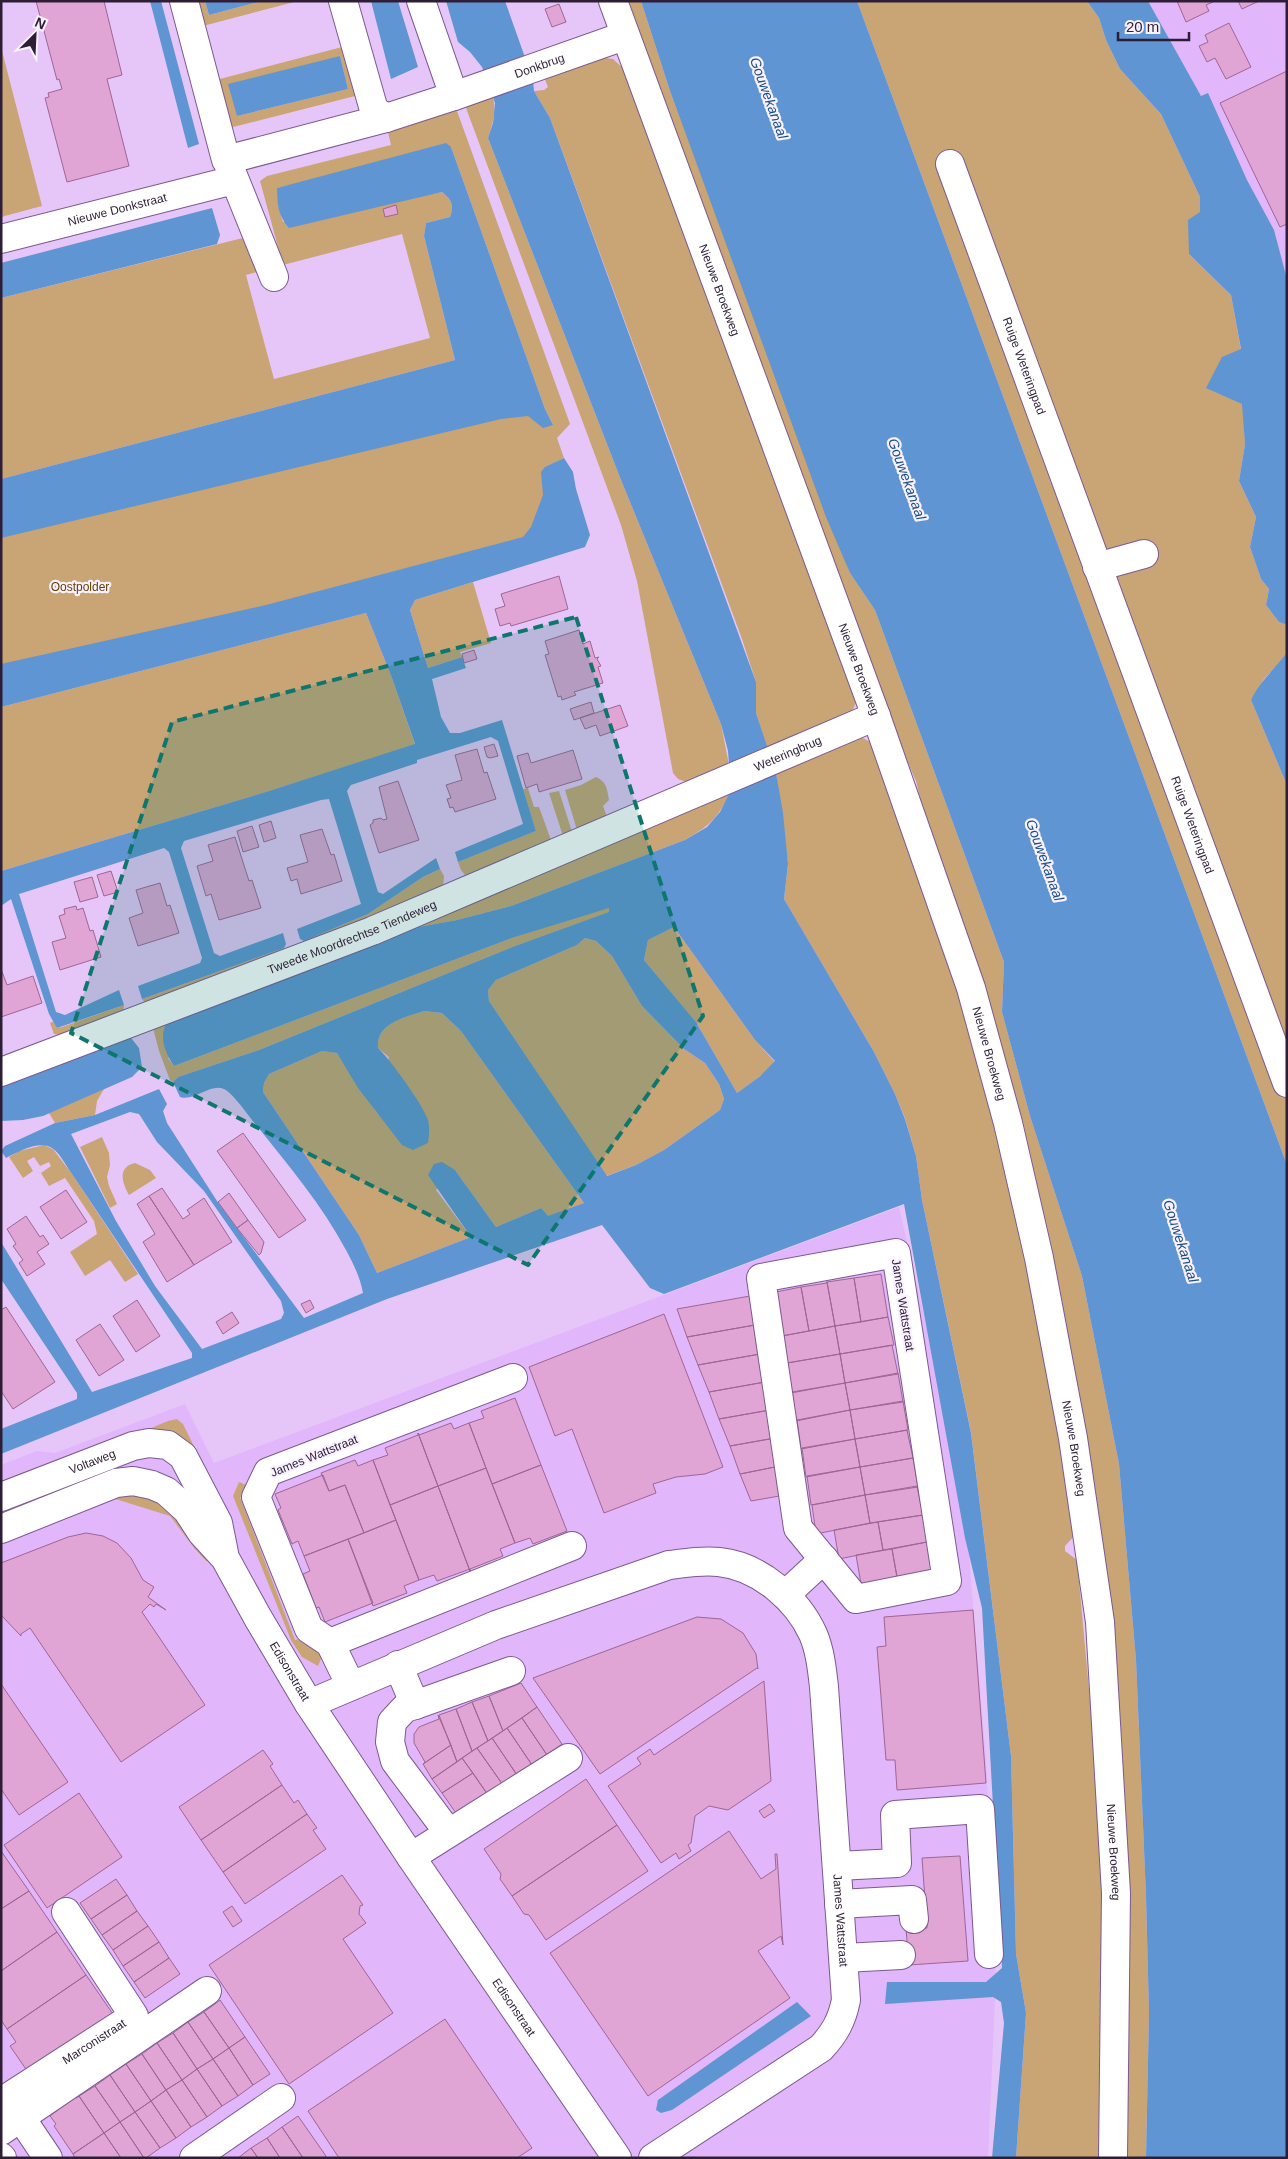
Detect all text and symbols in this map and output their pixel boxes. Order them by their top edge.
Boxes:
north arrow [10,10,60,60]
scale bar [1118,10,1189,42]
text: N [32,14,48,32]
text: 20 m [1126,18,1159,35]
street label: Donkbrug [513,51,566,81]
water label: Gouwekanaal [747,55,791,142]
street label: Nieuwe Donkstraat [66,190,169,229]
street label: Nieuwe Broekweg [696,242,743,338]
street label: Ruige Weteringpad [1000,315,1048,416]
water label: Gouwekanaal [885,436,929,523]
park label: Oostpolder [51,580,109,594]
street label: Nieuwe Broekweg [836,621,882,717]
street label: Weteringbrug [752,733,824,774]
street label: Ruige Weteringpad [1168,774,1217,876]
water label: Gouwekanaal [1023,817,1067,904]
street label: Tweede Moordrechtse Tiendeweg [266,897,438,977]
street label: Nieuwe Broekweg [969,1005,1009,1102]
water label: Gouwekanaal [1160,1198,1202,1285]
street label: James Wattstraat [889,1258,917,1353]
street label: Nieuwe Broekweg [1059,1399,1088,1497]
street label: James Wattstraat [268,1432,360,1480]
street label: Voltaweg [67,1446,118,1477]
street label: Edisonstraat [267,1639,313,1704]
street label: Nieuwe Broekweg [1104,1803,1123,1900]
street label: James Wattstraat [830,1874,851,1968]
street label: Edisonstraat [489,1976,539,2039]
street label: Marconistraat [60,2016,129,2067]

